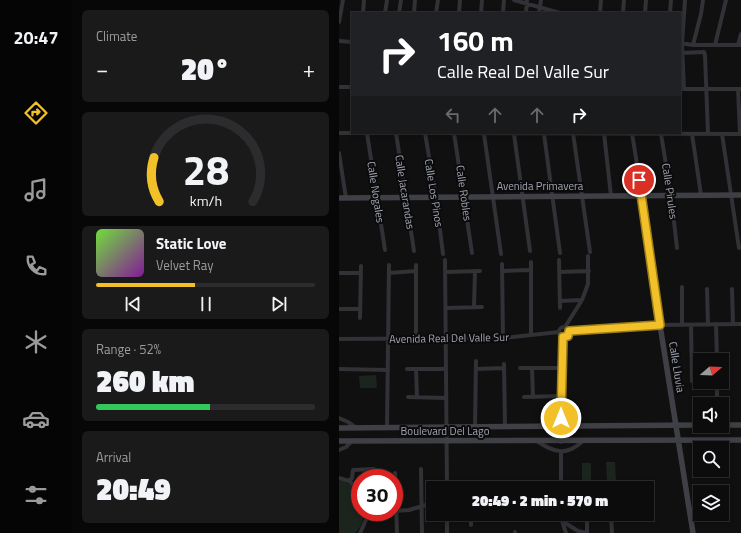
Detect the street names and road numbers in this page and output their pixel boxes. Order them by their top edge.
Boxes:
street label: Calle Jacarandas [391,154,419,230]
street label: Calle Los Pinos [421,158,447,228]
street label: Calle Nogales [363,160,389,224]
street label: Calle Pirules [658,162,682,220]
street label: Calle Robles [452,164,476,222]
street label: Avenida Primavera [497,178,584,194]
street label: Avenida Real Del Valle Sur [389,329,509,347]
street label: Calle Lluvia [665,340,689,394]
street label: Boulevard Del Lago [401,423,490,439]

